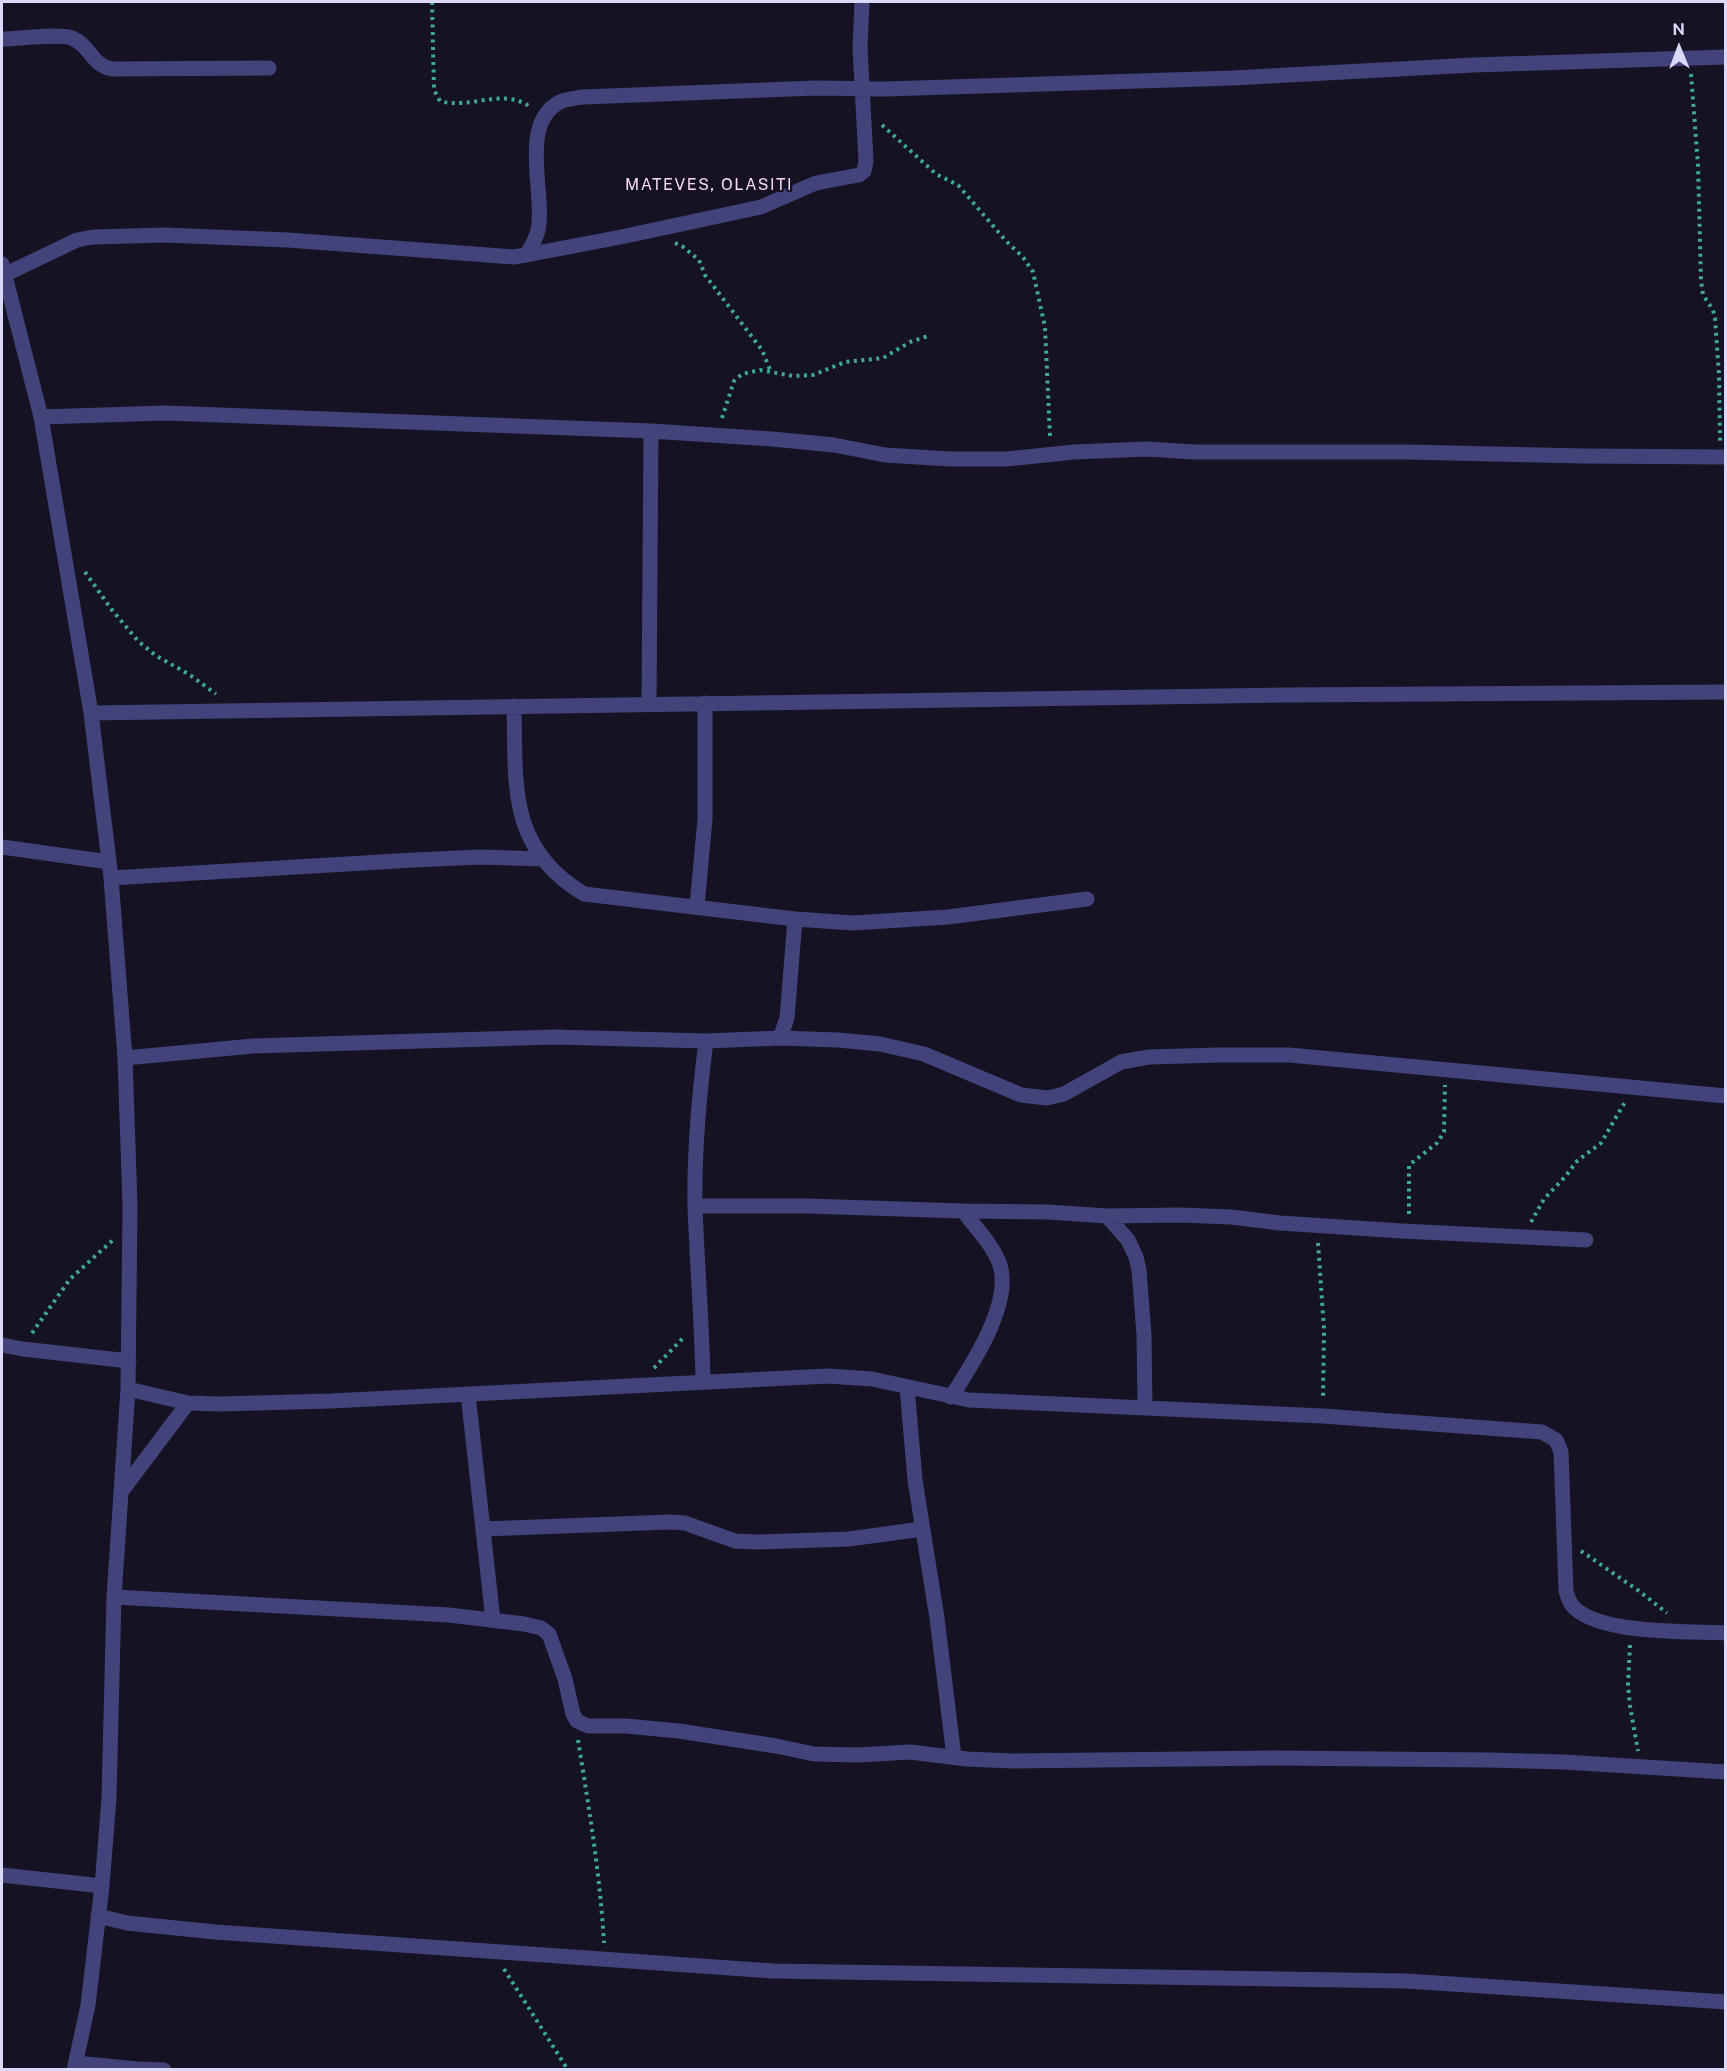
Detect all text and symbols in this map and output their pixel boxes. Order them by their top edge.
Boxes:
north arrow [1649,18,1709,78]
text: N [1672,20,1685,39]
district label: MATEVES, OLASITI [625,175,793,195]

